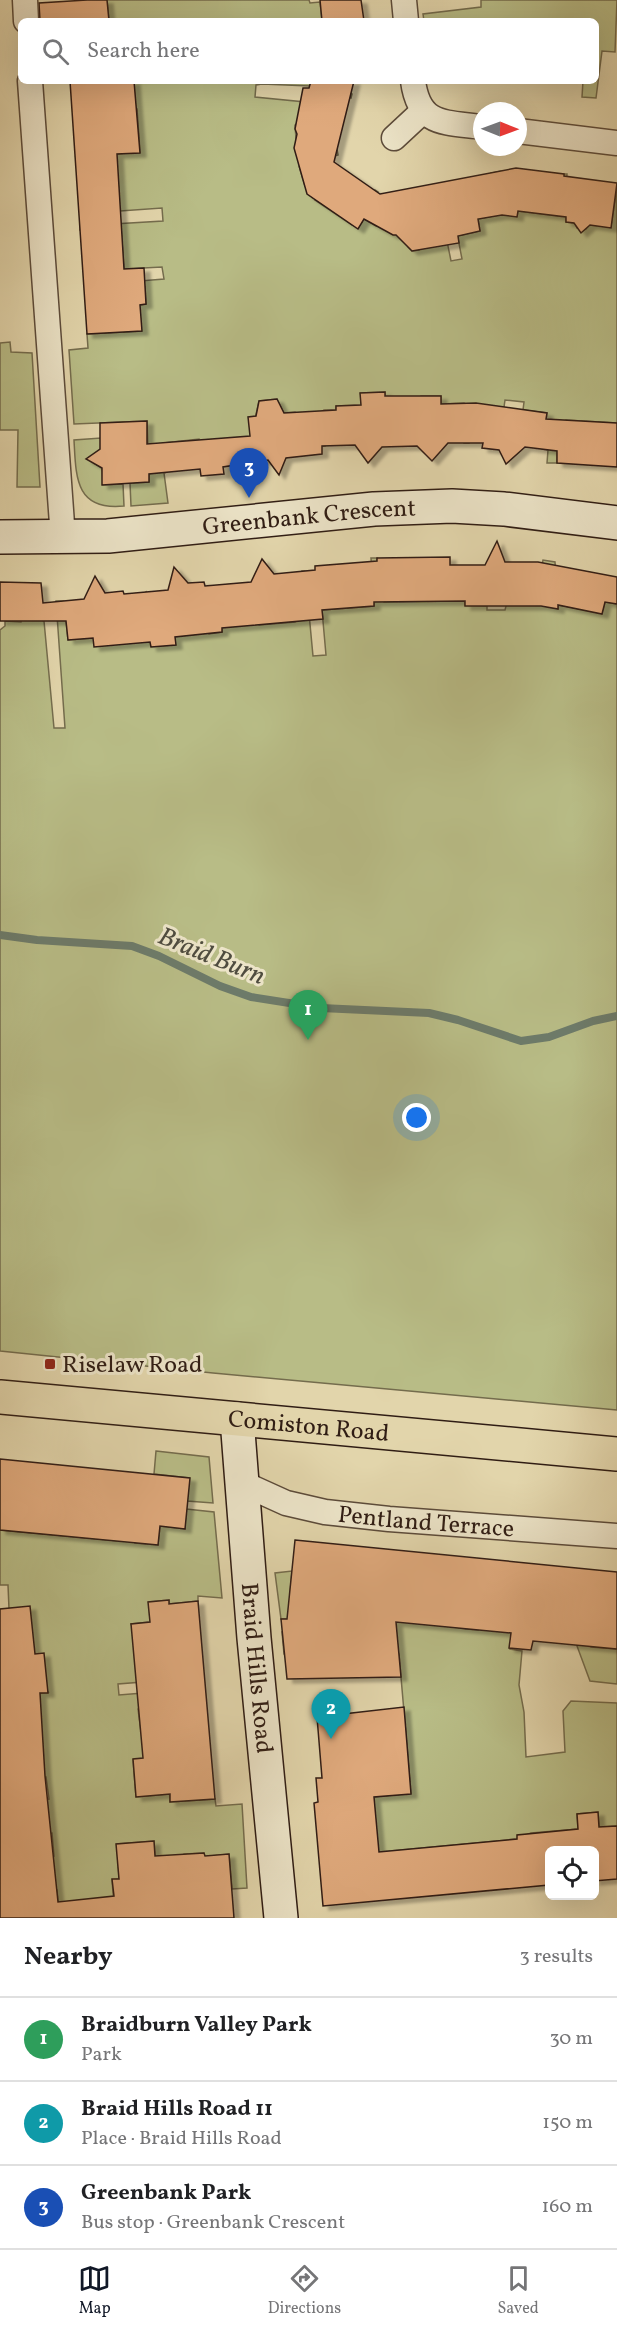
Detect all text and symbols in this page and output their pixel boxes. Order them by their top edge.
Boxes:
search box [18,18,599,84]
icon: search [39,35,72,68]
text: Search here [87,36,200,67]
north arrow [473,102,527,156]
pin: 3 [230,448,268,498]
street label: Greenbank Crescent [201,492,417,545]
water label: Braid Burn [152,919,270,995]
pin: 1 [288,990,328,1040]
your location [402,1103,431,1132]
place label: Riselaw Road [62,1349,203,1383]
marker: Riselaw Road [43,1357,57,1371]
street label: Comiston Road [226,1403,391,1452]
street label: Pentland Terrace [336,1499,515,1547]
street label: Braid Hills Road [231,1582,280,1755]
pin: 2 [312,1690,350,1739]
map controls [545,1846,599,1900]
button: locate [545,1846,599,1900]
text: Nearby [24,1939,113,1975]
text: 3 results [519,1943,593,1971]
text: Braidburn Valley Park [81,2010,312,2041]
text: 1 [39,2025,48,2053]
text: 30 m [549,2025,593,2053]
text: Park [81,2041,122,2069]
text: Braid Hills Road 11 [81,2094,273,2125]
text: 2 [38,2109,49,2137]
text: 150 m [542,2109,593,2137]
text: Place · Braid Hills Road [81,2125,282,2153]
text: Greenbank Park [81,2178,251,2209]
text: 3 [38,2193,49,2221]
text: 160 m [541,2193,593,2221]
text: Bus stop · Greenbank Crescent [81,2209,345,2237]
tab: Map [78,2262,111,2320]
tab: Directions [268,2262,341,2320]
tab: Saved [498,2262,539,2320]

